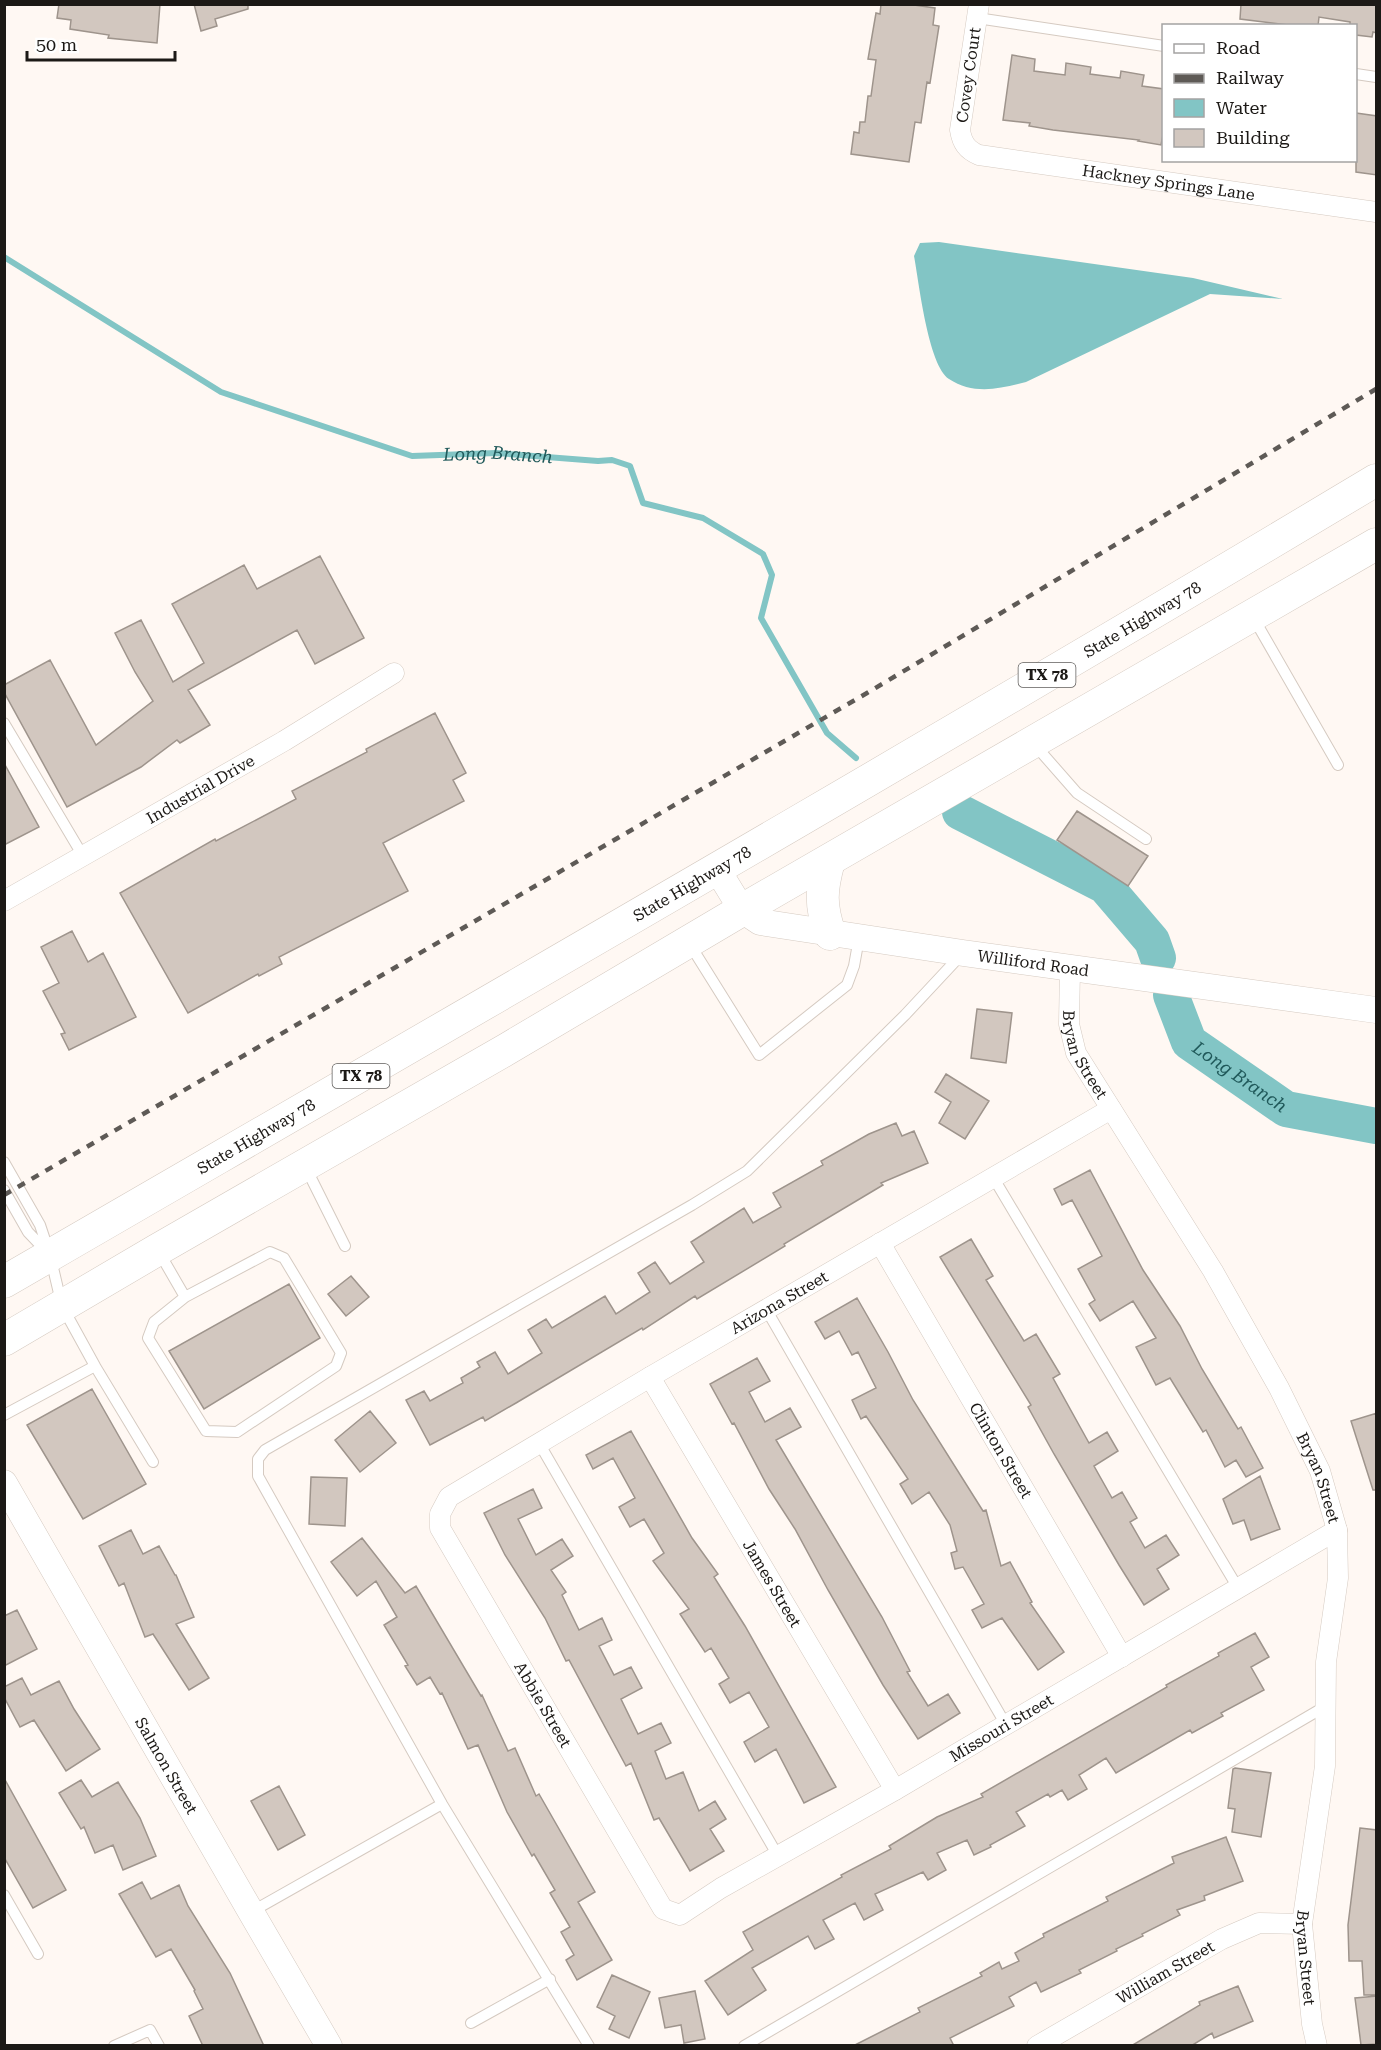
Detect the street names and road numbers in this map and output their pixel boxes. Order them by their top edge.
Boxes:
street label: Covey Court [952,26,985,124]
street label: Hackney Springs Lane [1081,161,1256,205]
street label: State Highway 78 [1080,577,1205,662]
road number: TX 78 [1018,663,1076,687]
street label: Industrial Drive [143,751,258,828]
street label: State Highway 78 [630,842,755,925]
street label: Williford Road [976,946,1090,980]
street label: Bryan Street [1059,1010,1111,1102]
road number: TX 78 [332,1064,389,1088]
street label: State Highway 78 [194,1095,319,1178]
street label: Arizona Street [727,1267,831,1338]
street label: Clinton Street [965,1399,1036,1502]
street label: Bryan Street [1292,1429,1344,1525]
street label: James Street [739,1537,805,1631]
street label: Abbie Street [510,1658,575,1751]
street label: Missouri Street [946,1690,1057,1766]
street label: Salmon Street [131,1714,202,1818]
street label: Bryan Street [1292,1909,1319,2006]
street label: William Street [1113,1937,1218,2008]

